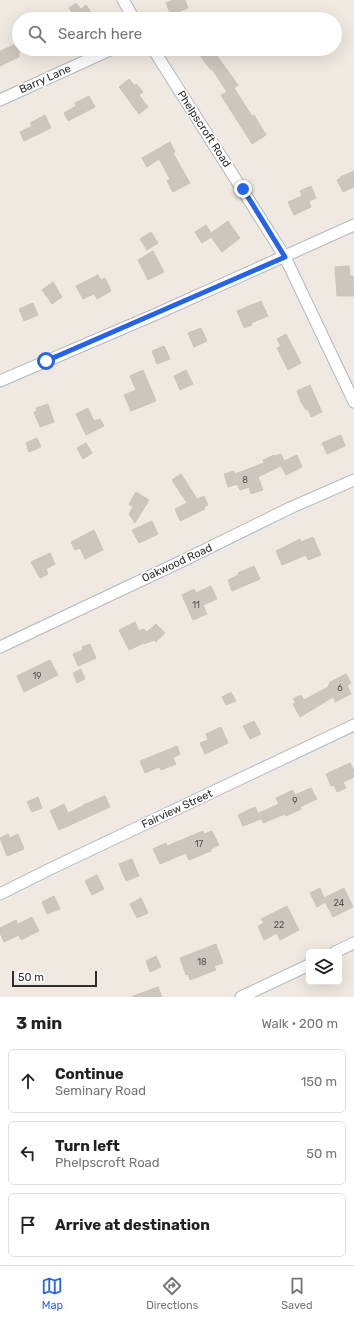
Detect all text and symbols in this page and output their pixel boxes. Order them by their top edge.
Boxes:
search box [12,12,342,56]
icon: search [26,23,48,45]
text: Search here [58,25,142,43]
street label: Barry Lane [17,62,73,96]
street label: Phelpscroft Road [174,88,234,170]
route end [234,180,252,198]
route start [37,352,55,370]
house number: 8 [242,475,248,485]
street label: Oakwood Road [140,541,214,585]
house number: 11 [192,600,200,610]
house number: 19 [32,671,42,681]
house number: 6 [337,683,343,693]
street label: Fairview Street [139,787,215,831]
house number: 9 [292,796,298,806]
house number: 17 [195,839,204,849]
house number: 24 [334,898,345,908]
house number: 22 [274,920,284,930]
map controls [306,949,342,985]
button: layers [306,949,342,985]
house number: 18 [197,957,207,967]
scale bar [12,969,97,988]
text: 50 m [18,971,44,984]
text: 3 min [16,1013,62,1033]
text: Walk · 200 m [261,1016,338,1031]
text: Continue [55,1065,124,1083]
icon: ahead [17,1070,39,1092]
text: 150 m [301,1074,337,1089]
text: Seminary Road [55,1083,146,1098]
text: Turn left [55,1137,120,1155]
icon: left [17,1142,39,1164]
text: 50 m [306,1146,337,1161]
text: Phelpscroft Road [55,1155,160,1170]
icon: arrive [17,1214,39,1236]
text: Arrive at destination [55,1216,210,1234]
tab: Map [41,1275,63,1312]
tab: Directions [146,1275,198,1312]
tab: Saved [281,1275,313,1312]

